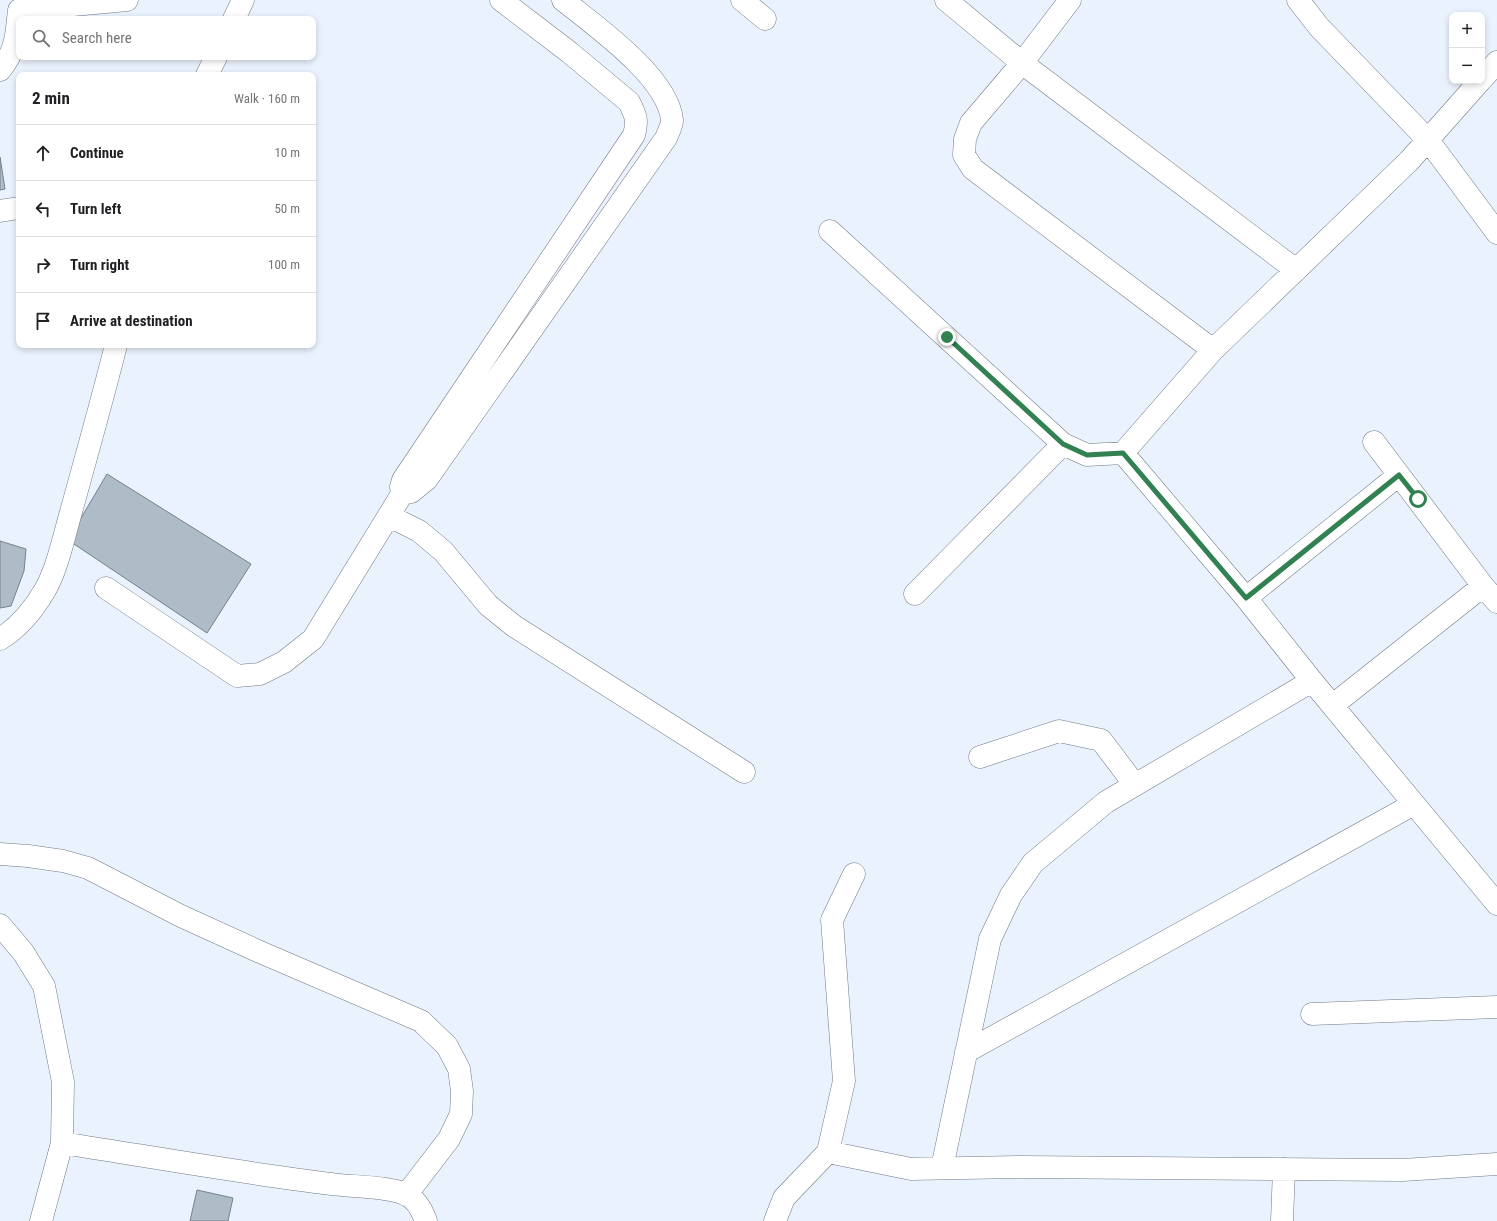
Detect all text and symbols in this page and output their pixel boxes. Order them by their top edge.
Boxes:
map controls [1449,12,1485,84]
button: + [1449,12,1485,48]
search box [16,16,316,60]
icon: search [30,27,52,49]
text: Search here [62,29,132,47]
button: − [1449,48,1485,84]
text: 2 min [32,88,70,108]
text: Walk · 160 m [234,91,300,106]
icon: ahead [32,142,54,164]
text: Continue [70,144,124,162]
text: 10 m [274,145,300,160]
icon: left [32,198,54,220]
text: Turn left [70,200,121,218]
text: 50 m [274,201,300,216]
icon: right [32,254,54,276]
text: Turn right [70,256,129,274]
text: 100 m [268,257,300,272]
icon: arrive [32,310,54,332]
text: Arrive at destination [70,312,193,330]
route end [938,328,956,346]
route start [1409,490,1427,508]

